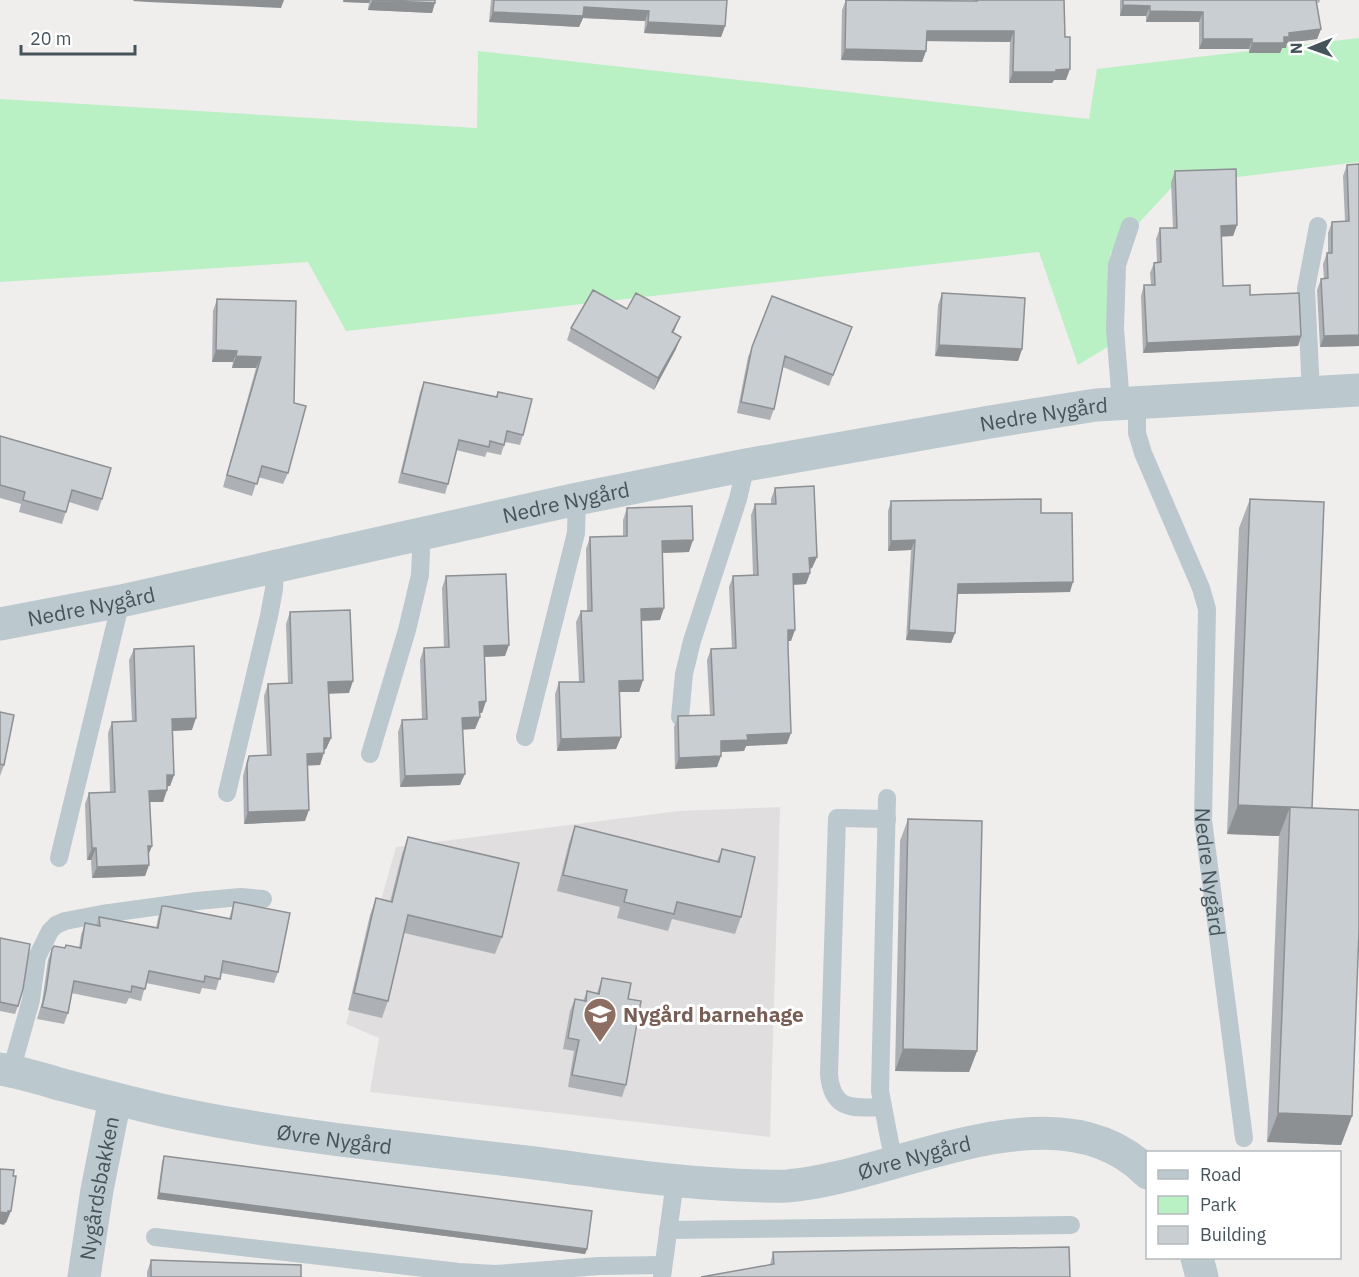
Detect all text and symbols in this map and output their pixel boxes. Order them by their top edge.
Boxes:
scale bar [21,18,135,56]
north arrow [1281,18,1341,78]
text: 20 m [30,27,72,50]
text: N [1286,42,1306,54]
street label: Nedre Nygård [977,390,1109,438]
street label: Nedre Nygård [500,475,632,529]
street label: Nedre Nygård [25,580,158,632]
street label: Nedre Nygård [1189,807,1232,938]
school or university icon: Nygård barnehage [582,996,618,1043]
place label: Nygård barnehage [623,1000,804,1028]
street label: Nygårdsbakken [73,1114,125,1262]
street label: Øvre Nygård [275,1117,394,1160]
street label: Øvre Nygård [854,1129,973,1186]
legend [1146,1151,1341,1259]
text: Road [1200,1163,1241,1186]
text: Park [1200,1193,1237,1216]
text: Building [1200,1223,1267,1246]

